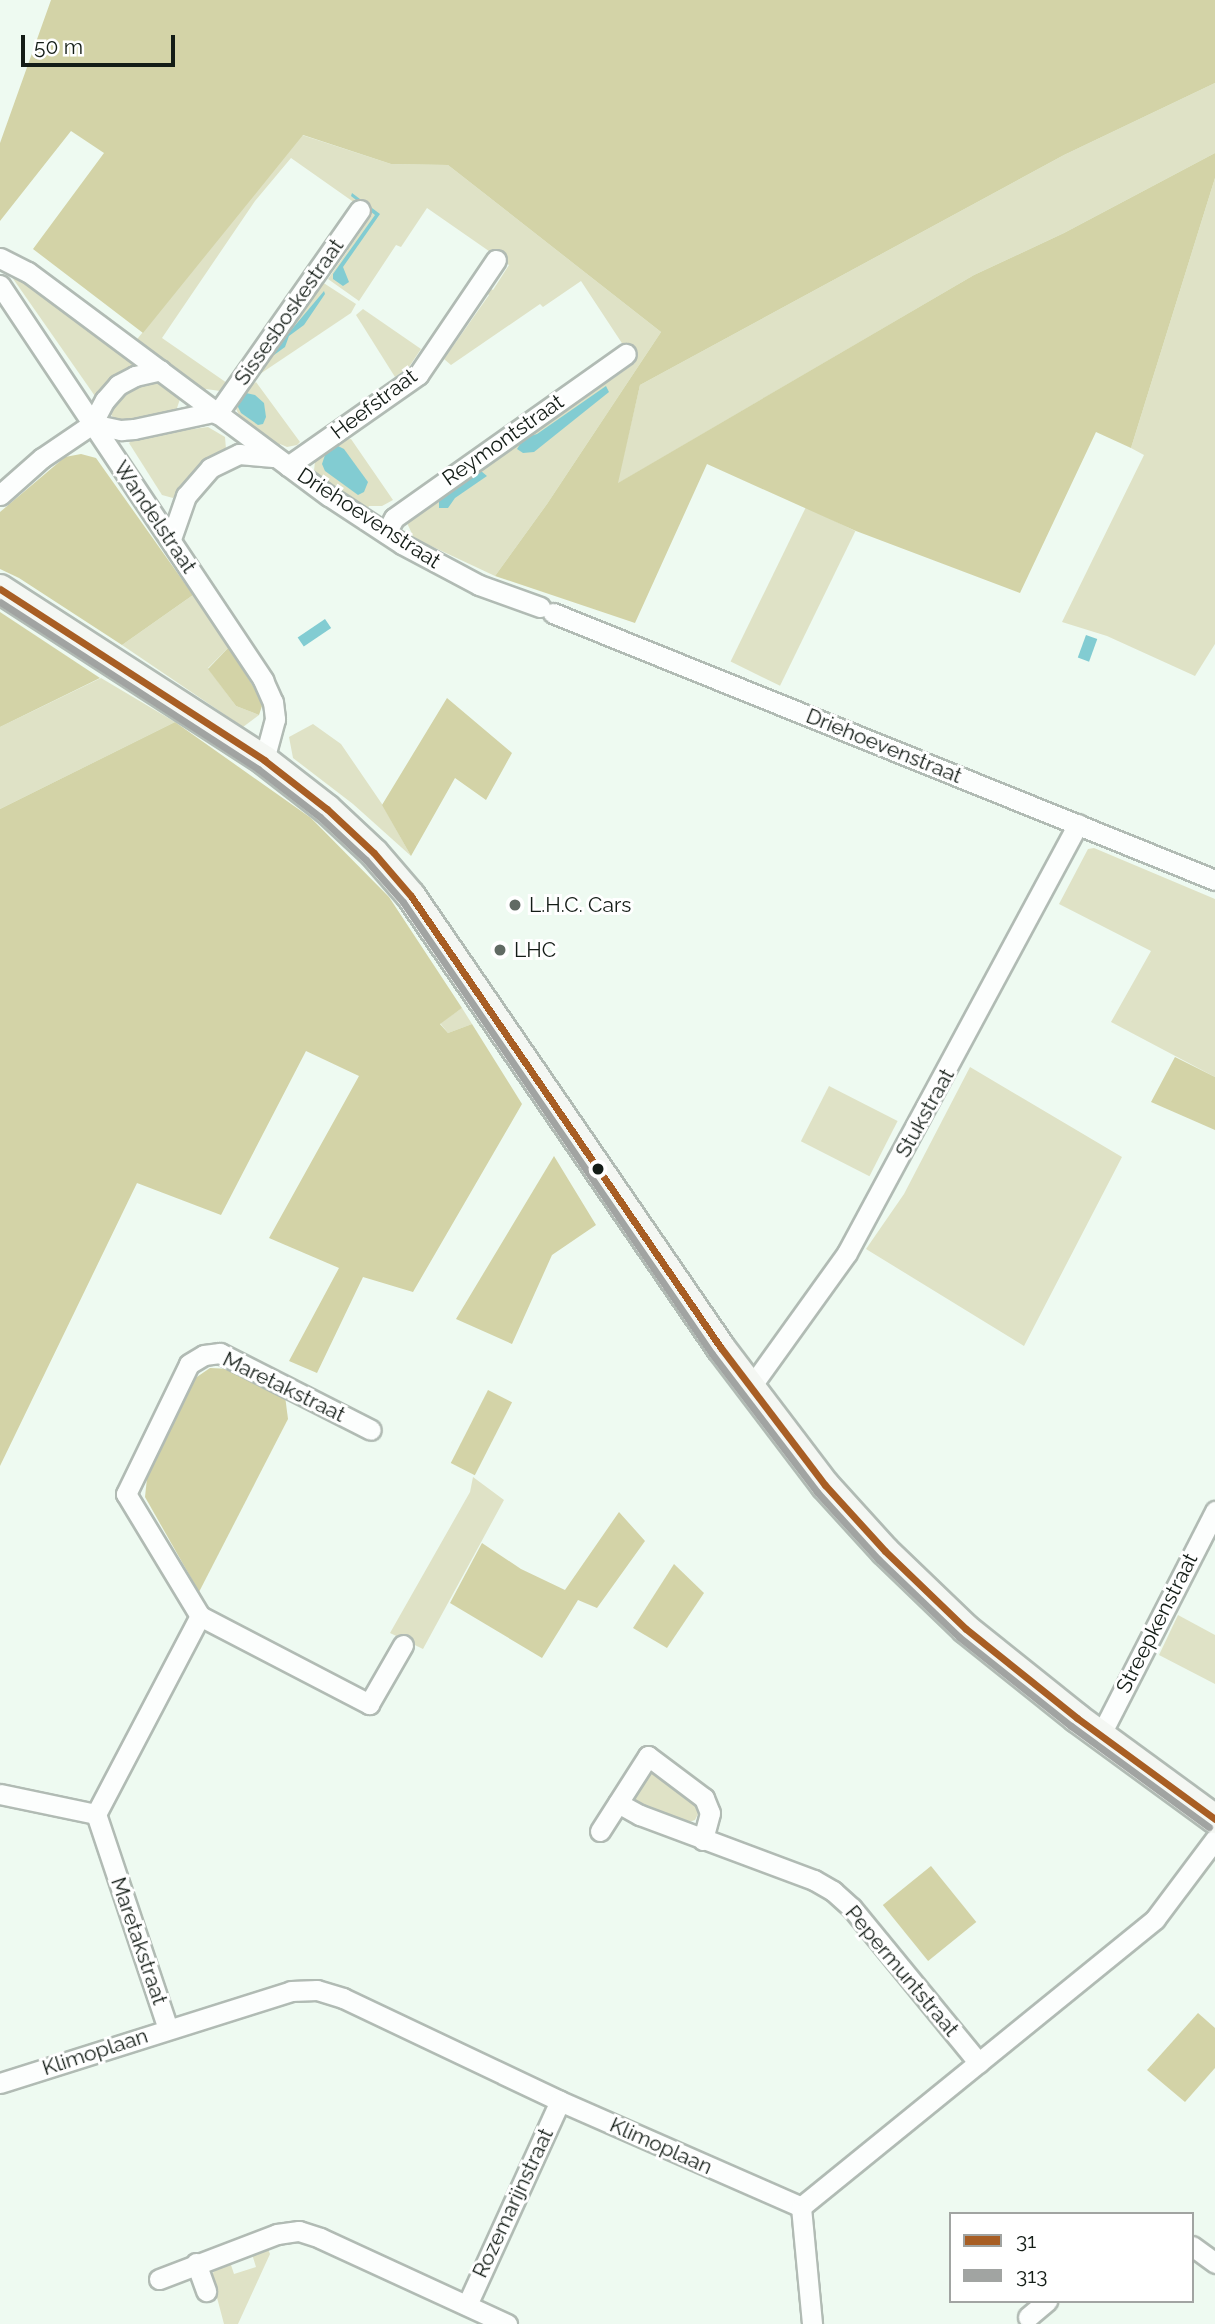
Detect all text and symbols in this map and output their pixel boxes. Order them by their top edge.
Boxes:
scale bar [24,21,178,65]
text: 50 m [34,34,83,59]
street label: Sissesboskestraat [229,234,349,390]
street label: Heefstraat [326,364,422,444]
street label: Reymontstraat [438,389,568,491]
street label: Wandelstraat [108,456,202,578]
street label: Driehoevenstraat [293,462,445,574]
street label: Driehoevenstraat [802,703,966,789]
place label: L.H.C. Cars [529,892,631,918]
marker: L.H.C. Cars [507,897,523,913]
place label: LHC [514,937,556,963]
marker: LHC [492,942,508,958]
street label: Stukstraat [890,1064,960,1162]
unlabelled marker [591,1162,605,1176]
street label: Maretakstraat [219,1347,349,1427]
street label: Streepkenstraat [1111,1549,1203,1697]
street label: Maretakstraat [105,1874,173,2008]
street label: Pepermuntstraat [840,1900,964,2042]
street label: Klimoplaan [39,2023,151,2081]
street label: Klimoplaan [606,2112,716,2180]
street label: Rozemarijnstraat [467,2124,559,2282]
legend [949,2212,1194,2303]
text: 31 [1016,2228,1036,2253]
text: 313 [1016,2263,1047,2288]

